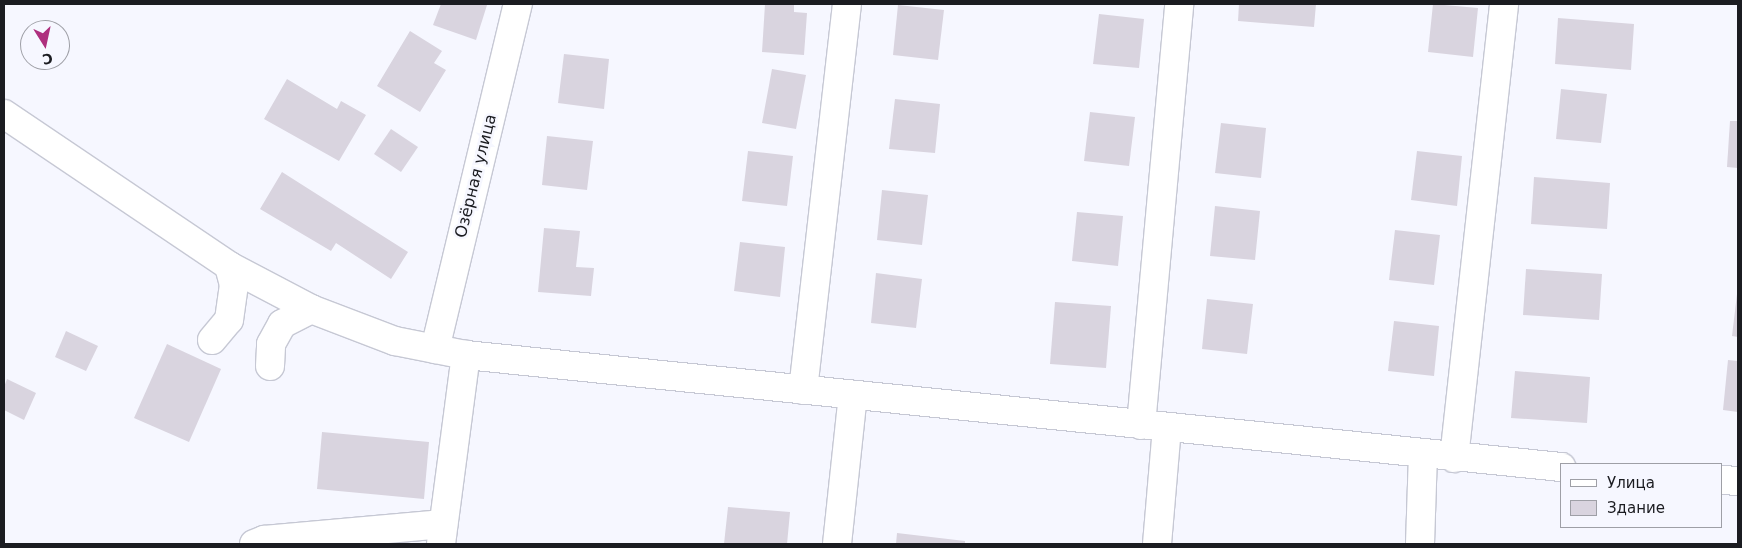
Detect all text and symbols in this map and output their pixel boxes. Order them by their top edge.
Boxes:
north arrow [20,20,70,70]
text: С [41,50,54,68]
street label: Озёрная улица [451,112,501,240]
legend [1560,463,1722,528]
text: Улица [1607,474,1655,492]
text: Здание [1607,499,1665,517]

